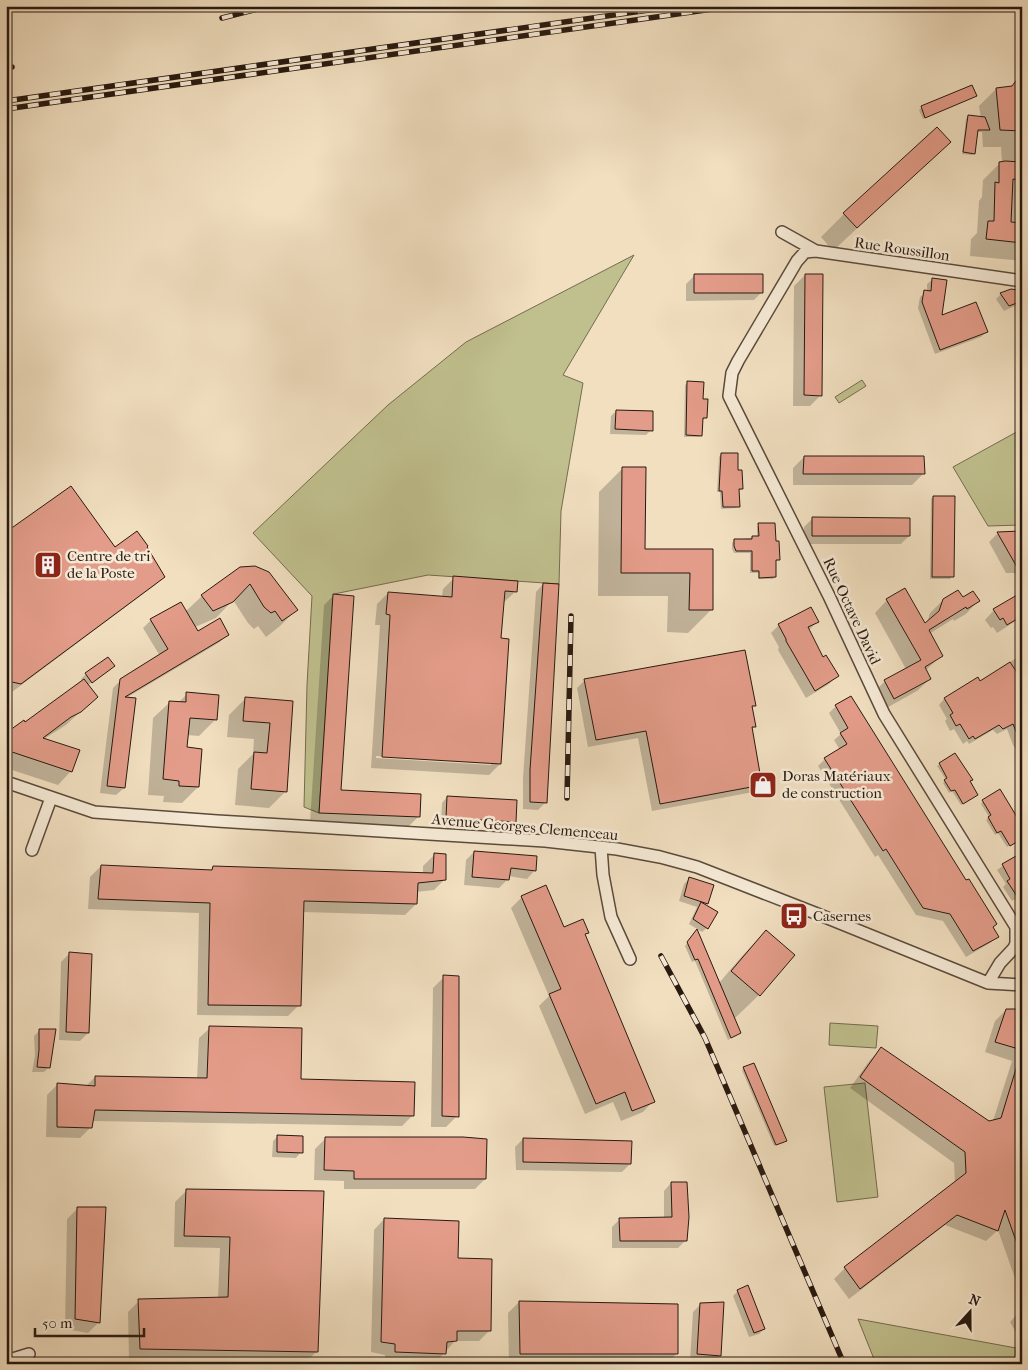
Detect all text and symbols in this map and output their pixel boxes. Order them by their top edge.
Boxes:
street label: Rue Roussillon [853,233,951,265]
place label: Centre de tri de la Poste [67,547,151,582]
building icon: Centre de tri de la Poste [33,550,63,580]
street label: Rue Octave David [819,555,885,668]
place label: Doras Matériaux de construction [782,767,891,802]
shop icon: Doras Matériaux de construction [748,770,778,800]
street label: Avenue Georges Clemenceau [430,810,619,844]
bus stop icon: Casernes [779,901,809,931]
place label: Casernes [813,907,871,925]
north arrow [946,1288,996,1338]
text: N [966,1290,983,1310]
scale bar [35,1305,144,1337]
text: 50 m [42,1314,73,1332]

